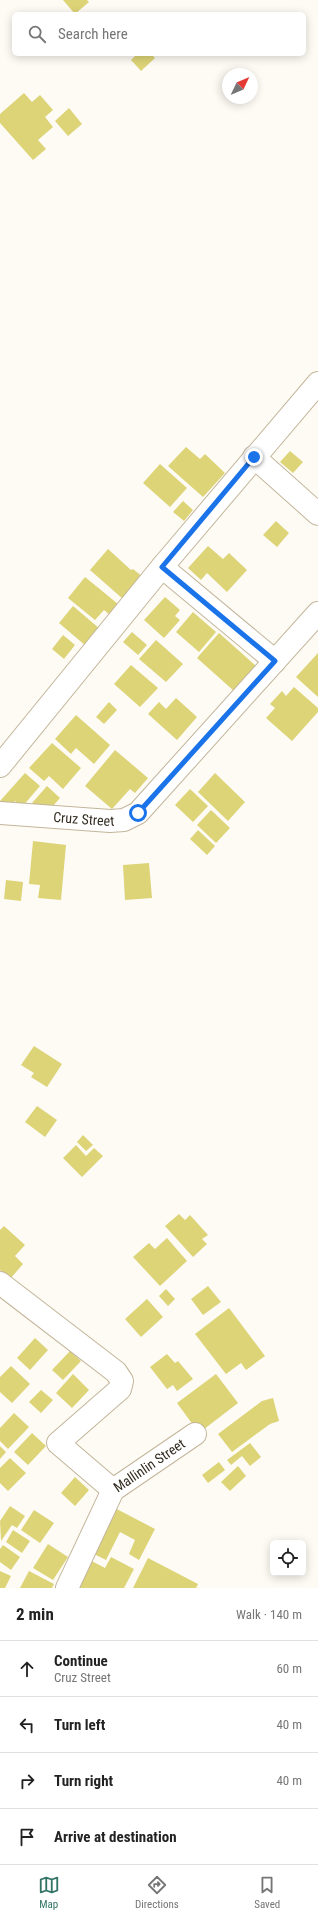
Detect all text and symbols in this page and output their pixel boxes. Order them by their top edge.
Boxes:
search box [12,12,306,56]
icon: search [26,23,48,45]
text: Search here [58,25,128,43]
north arrow [222,68,258,104]
route end [245,448,263,466]
route start [129,804,147,822]
street label: Cruz Street [53,809,115,829]
street label: Mallinlin Street [110,1435,188,1495]
map controls [270,1540,306,1576]
button: locate [270,1540,306,1576]
text: 2 min [16,1604,54,1624]
text: Walk · 140 m [236,1607,302,1622]
text: Continue [54,1652,108,1670]
icon: ahead [16,1658,38,1680]
text: 60 m [276,1661,302,1676]
text: Cruz Street [54,1670,111,1685]
icon: left [16,1714,38,1736]
text: Turn left [54,1716,105,1734]
text: 40 m [276,1717,302,1732]
icon: right [16,1770,38,1792]
text: Turn right [54,1772,113,1790]
text: 40 m [276,1773,302,1788]
icon: arrive [16,1826,38,1848]
text: Arrive at destination [54,1828,177,1846]
tab: Map [38,1874,60,1911]
tab: Directions [135,1874,179,1911]
tab: Saved [254,1874,280,1911]

